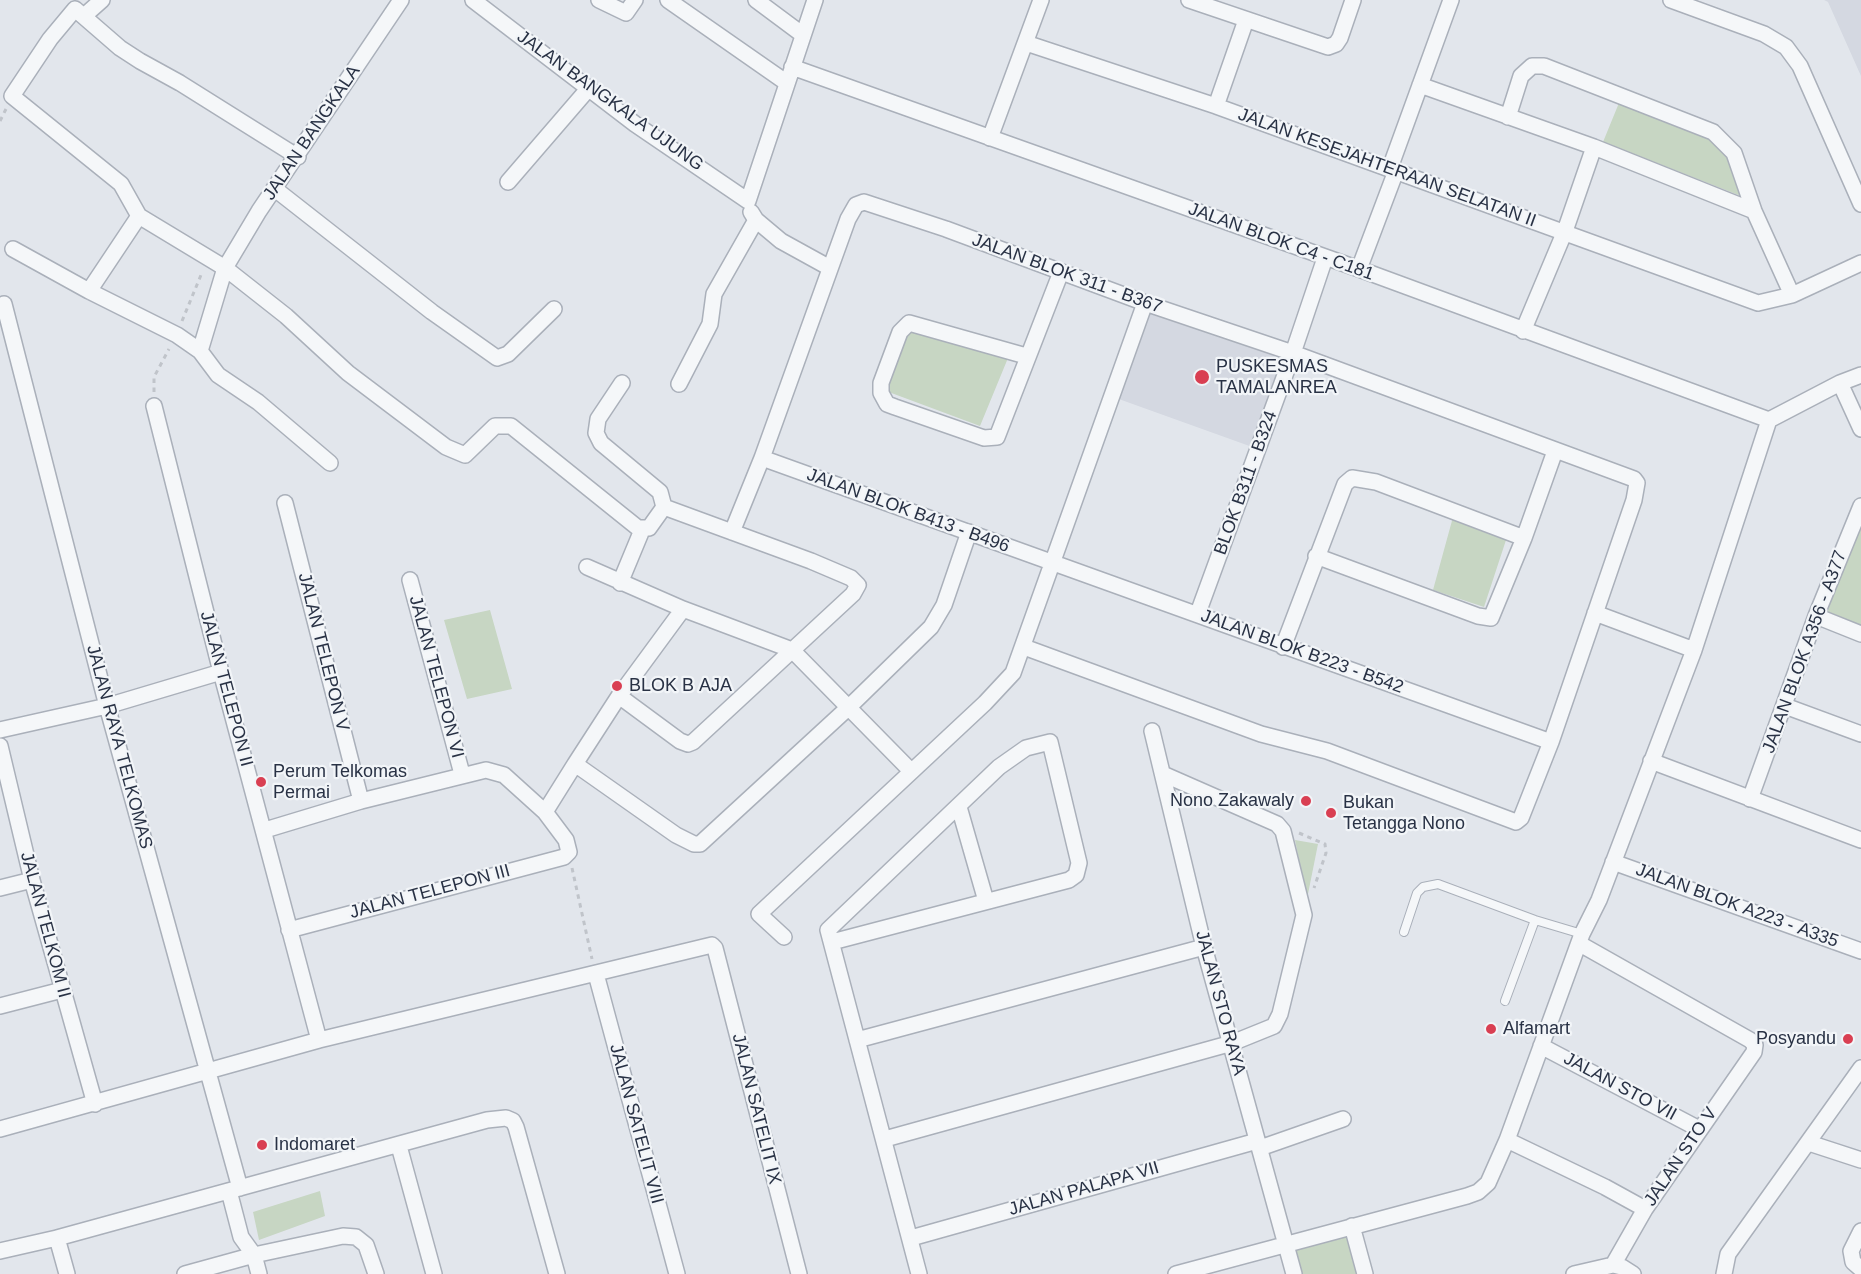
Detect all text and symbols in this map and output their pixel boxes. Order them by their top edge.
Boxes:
street label: JALAN BANGKALA UJUNG [513,26,707,176]
street label: JALAN BANGKALA [259,61,365,205]
street label: JALAN KESEJAHTERAAN SELATAN II [1235,104,1539,232]
street label: JALAN BLOK C4 - C181 [1185,198,1377,286]
street label: JALAN BLOK 311 - B367 [969,230,1165,318]
place label: PUSKESMAS TAMALANREA [1216,356,1337,398]
marker: PUSKESMAS TAMALANREA [1193,368,1211,386]
street label: BLOK B311 - B324 [1210,408,1282,558]
street label: JALAN BLOK B413 - B496 [804,464,1012,558]
street label: JALAN BLOK A356 - A377 [1758,548,1852,756]
street label: JALAN TELEPON V [293,571,353,733]
street label: JALAN TELEPON VI [404,594,468,760]
street label: JALAN BLOK B223 - B542 [1198,605,1406,699]
street label: JALAN TELEPON II [195,609,257,769]
street label: JALAN RAYA TELKOMAS [81,643,157,851]
place label: BLOK B AJA [629,675,732,697]
marker: BLOK B AJA [610,679,624,693]
place label: Perum Telkomas Permai [273,761,407,804]
marker: Perum Telkomas Permai [254,775,268,789]
place label: Nono Zakawaly [1170,790,1294,812]
place label: Bukan Tetangga Nono [1343,792,1465,834]
marker: Nono Zakawaly [1299,794,1313,808]
marker: Bukan Tetangga Nono [1324,806,1338,820]
street label: JALAN TELKOM II [15,850,75,1000]
street label: JALAN BLOK A223 - A335 [1633,859,1841,953]
street label: JALAN TELEPON III [347,860,513,924]
street label: JALAN STO RAYA [1190,928,1250,1078]
place label: Alfamart [1503,1018,1570,1040]
marker: Alfamart [1484,1022,1498,1036]
place label: Posyandu [1756,1028,1836,1050]
street label: JALAN SATELIT IX [727,1031,785,1187]
marker: Posyandu [1841,1032,1855,1046]
street label: JALAN SATELIT VIII [604,1042,668,1206]
street label: JALAN STO VII [1560,1048,1680,1126]
street label: JALAN STO V [1640,1103,1722,1211]
place label: Indomaret [274,1134,355,1156]
marker: Indomaret [255,1138,269,1152]
street label: JALAN PALAPA VII [1006,1157,1162,1221]

